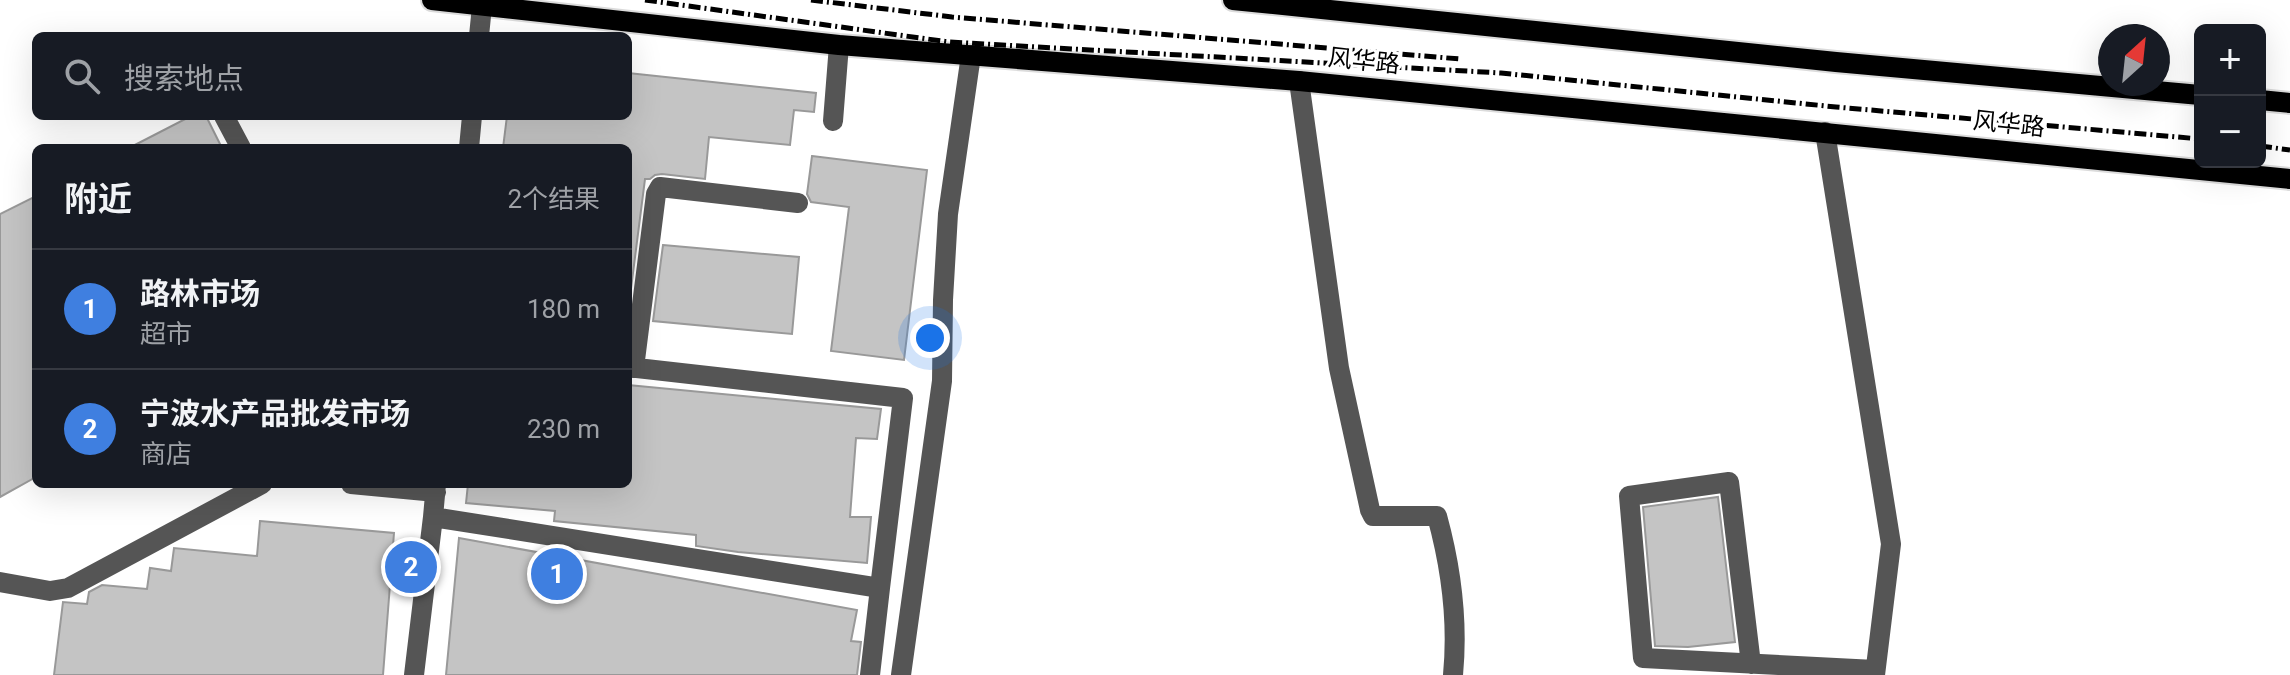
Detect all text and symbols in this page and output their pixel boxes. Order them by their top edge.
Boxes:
north arrow [2098,24,2170,96]
map controls [2194,24,2266,168]
button: + [2194,24,2266,96]
search box [32,32,632,120]
street label: 风华路 [1327,43,1401,79]
icon: search [60,54,104,98]
text: 搜索地点 [124,61,244,96]
button: − [2194,96,2266,168]
street label: 风华路 [1972,106,2046,142]
text: 附近 [64,179,132,219]
text: 2个结果 [507,184,600,214]
text: 路林市场 [140,276,260,311]
text: 1 [83,294,97,324]
text: 180 m [527,294,600,324]
your location [910,318,950,358]
text: 超市 [140,319,192,349]
text: 宁波水产品批发市场 [140,396,410,431]
text: 2 [83,414,97,444]
text: 230 m [527,414,600,444]
text: 商店 [140,439,192,469]
pin: 2 [385,537,437,597]
pin: 1 [531,544,583,604]

